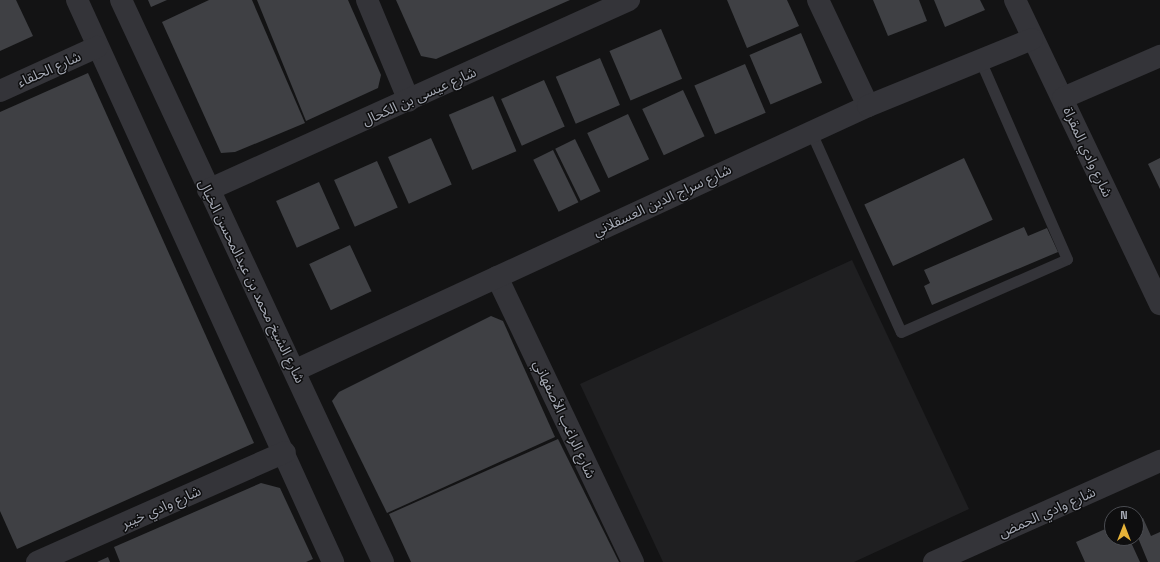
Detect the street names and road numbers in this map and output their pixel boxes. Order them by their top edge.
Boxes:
street label: شارع الحلقاء [15,48,83,90]
street label: شارع عيسى بن الكحال [359,63,479,129]
street label: شارع وادي المقراة [1060,104,1116,200]
street label: شارع سراج الدين العسقلاني [590,160,734,240]
street label: شارع الشيخ محمد بن عبدالمحسن الخيال [195,176,309,386]
street label: شارع الراغب الأصفهاني [530,357,600,481]
street label: شارع وادي خيبر [119,482,203,532]
street label: شارع وادي الحمض [996,483,1098,541]

